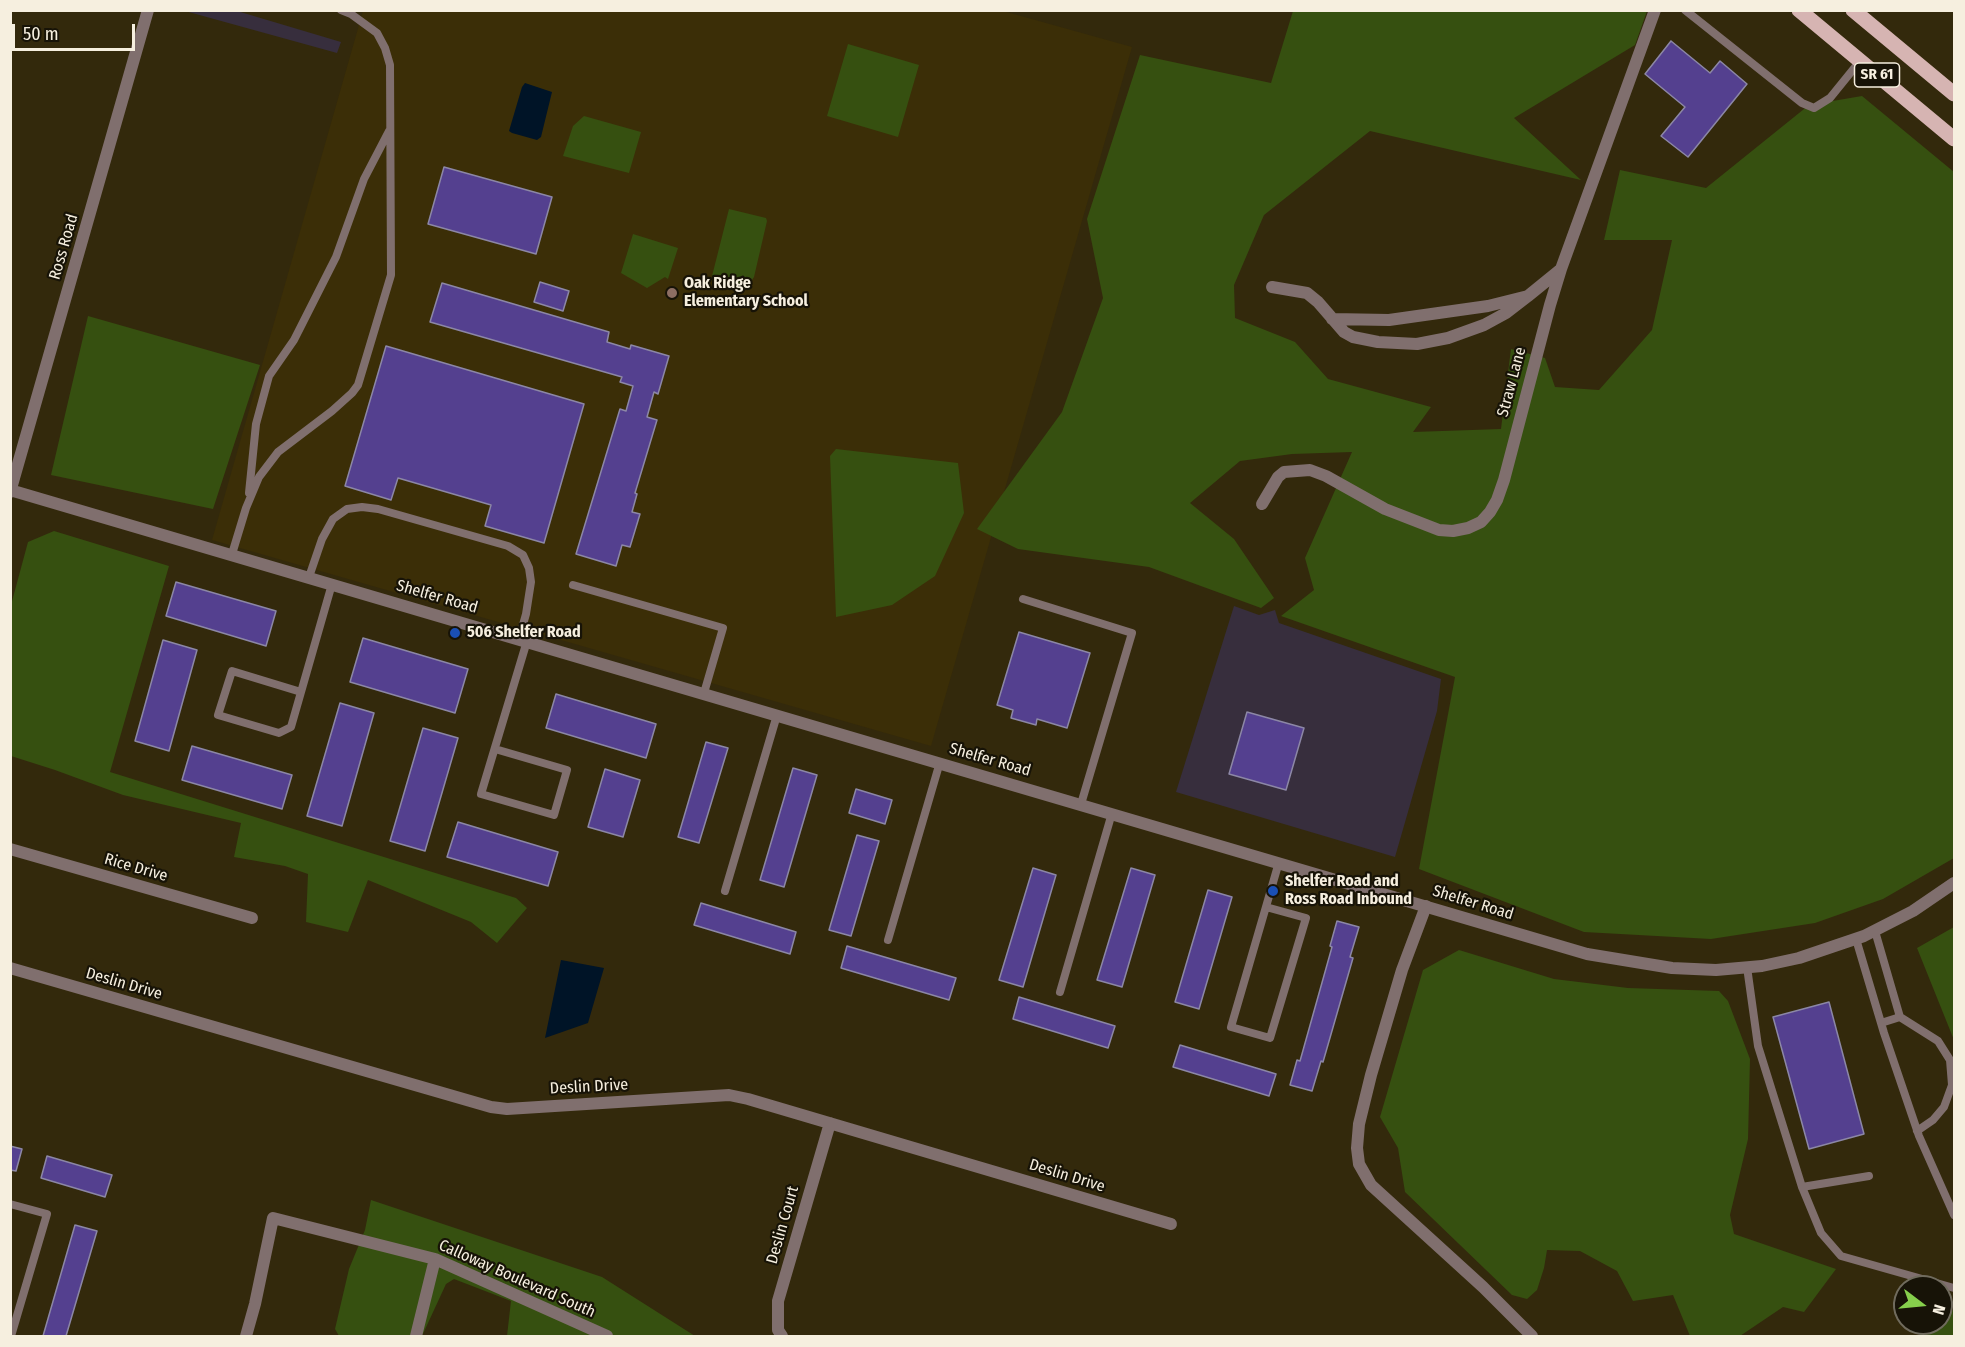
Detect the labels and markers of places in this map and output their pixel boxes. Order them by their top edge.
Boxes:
place label: Oak Ridge Elementary School [684,274,808,312]
marker: Oak Ridge Elementary School [665,286,679,300]
place label: 506 Shelfer Road [467,623,581,643]
marker: 506 Shelfer Road [448,626,462,640]
place label: Shelfer Road and Ross Road Inbound [1285,872,1412,910]
marker: Shelfer Road and Ross Road Inbound [1266,884,1280,898]

